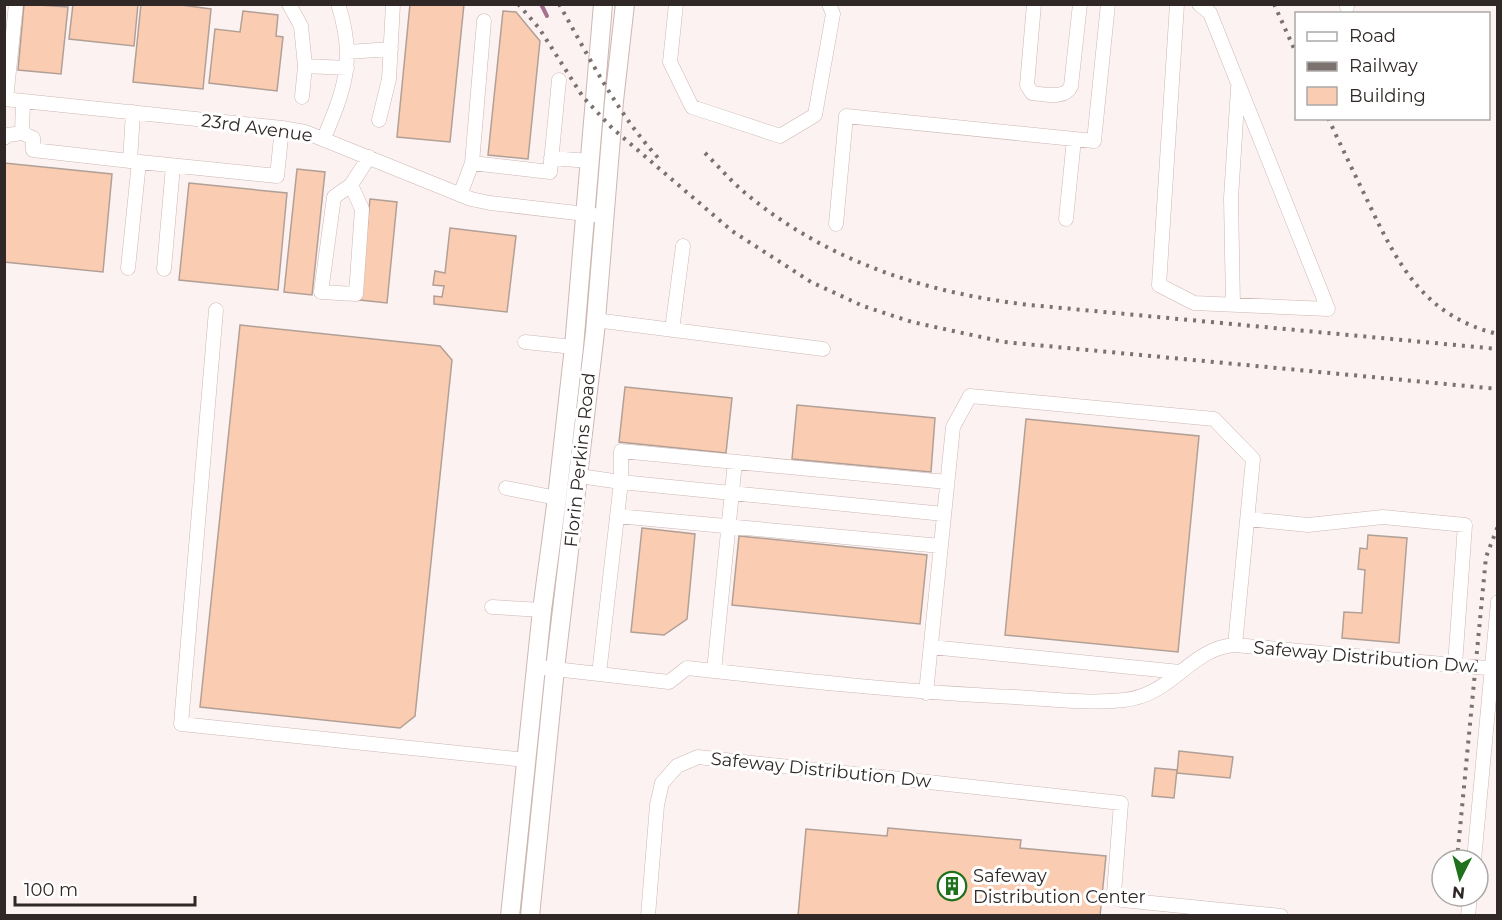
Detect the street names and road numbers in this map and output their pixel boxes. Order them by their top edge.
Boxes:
street label: 23rd Avenue [200,109,314,147]
street label: Florin Perkins Road [560,372,600,548]
street label: Safeway Distribution Dw [1253,636,1475,678]
street label: Safeway Distribution Dw [710,747,933,793]

